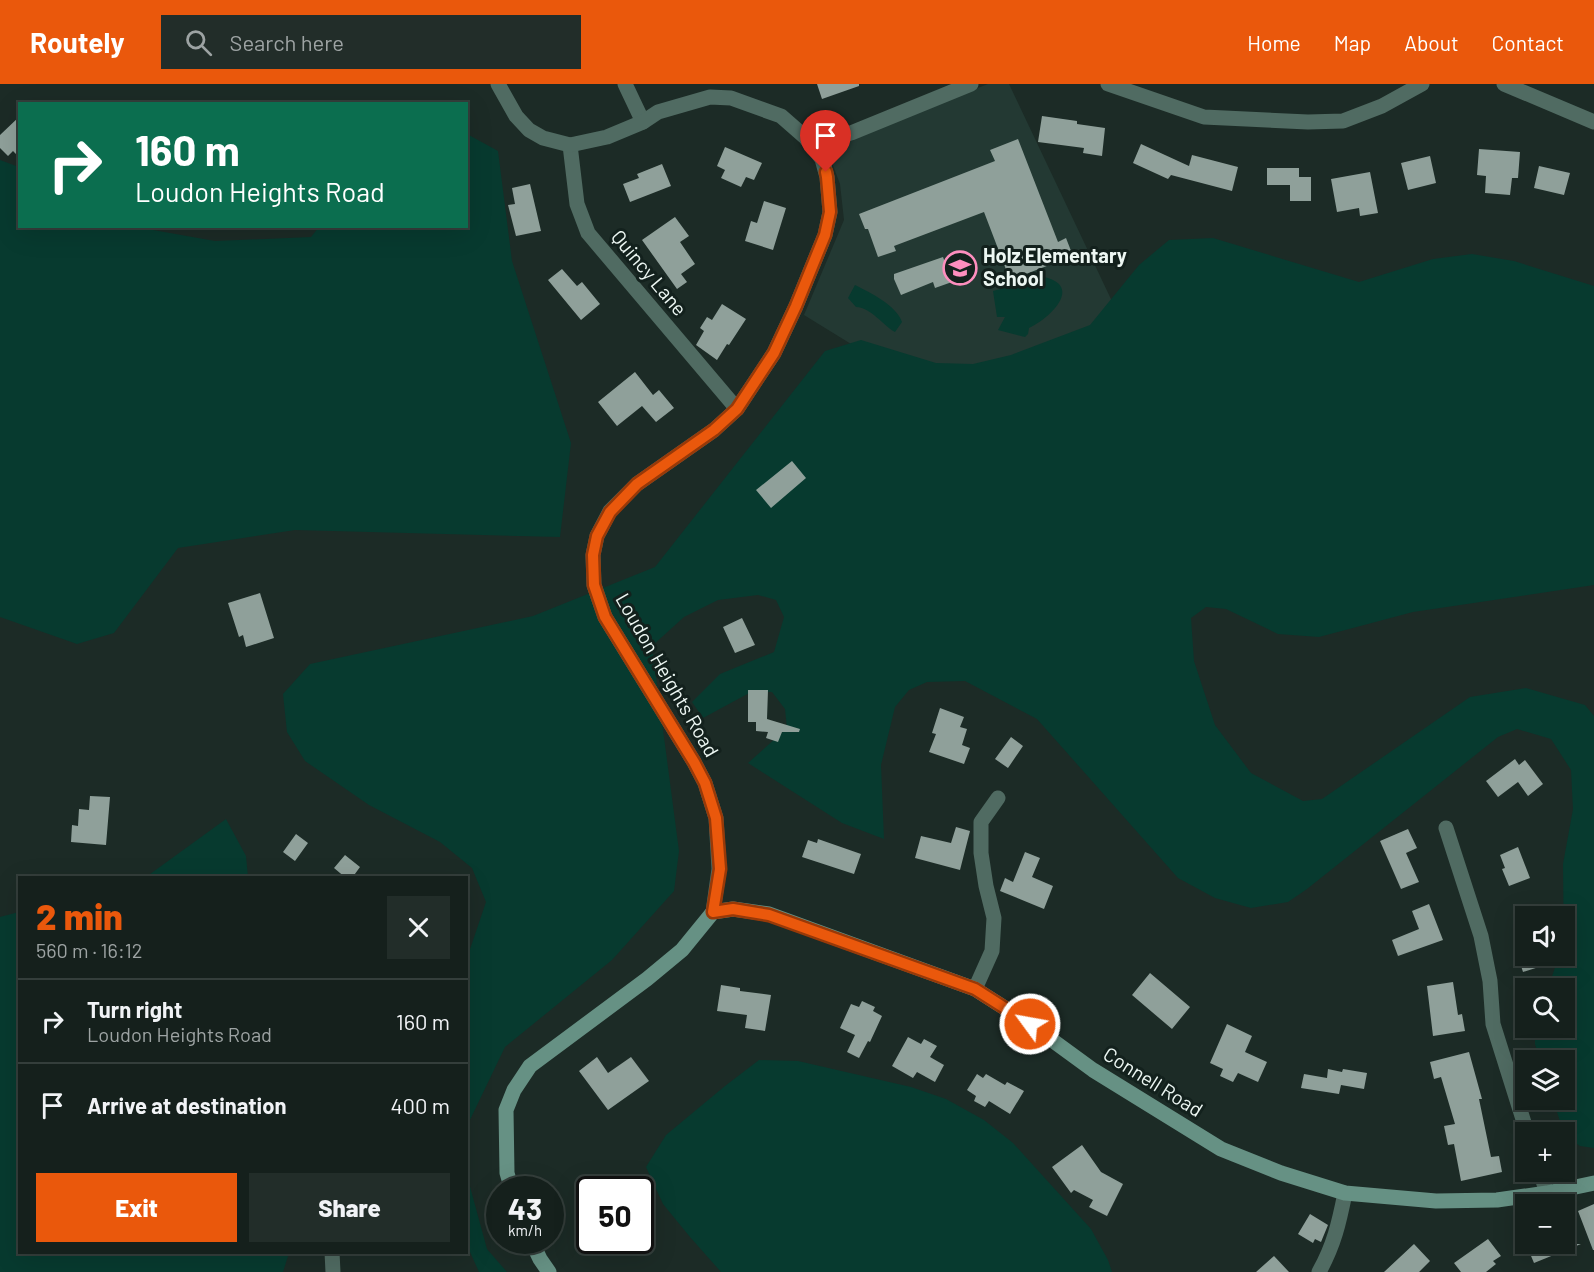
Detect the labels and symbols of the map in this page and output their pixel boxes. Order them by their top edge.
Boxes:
pin [800,110,851,172]
street label: Quincy Lane [607,225,693,320]
place label: Holz Elementary School [983,243,1127,290]
school or university icon: Holz Elementary School [942,250,978,286]
street label: Loudon Heights Road [611,588,725,761]
position arrow [998,992,1062,1056]
street label: Connell Road [1099,1041,1208,1121]
speed limit sign: 50 [576,1176,654,1254]

